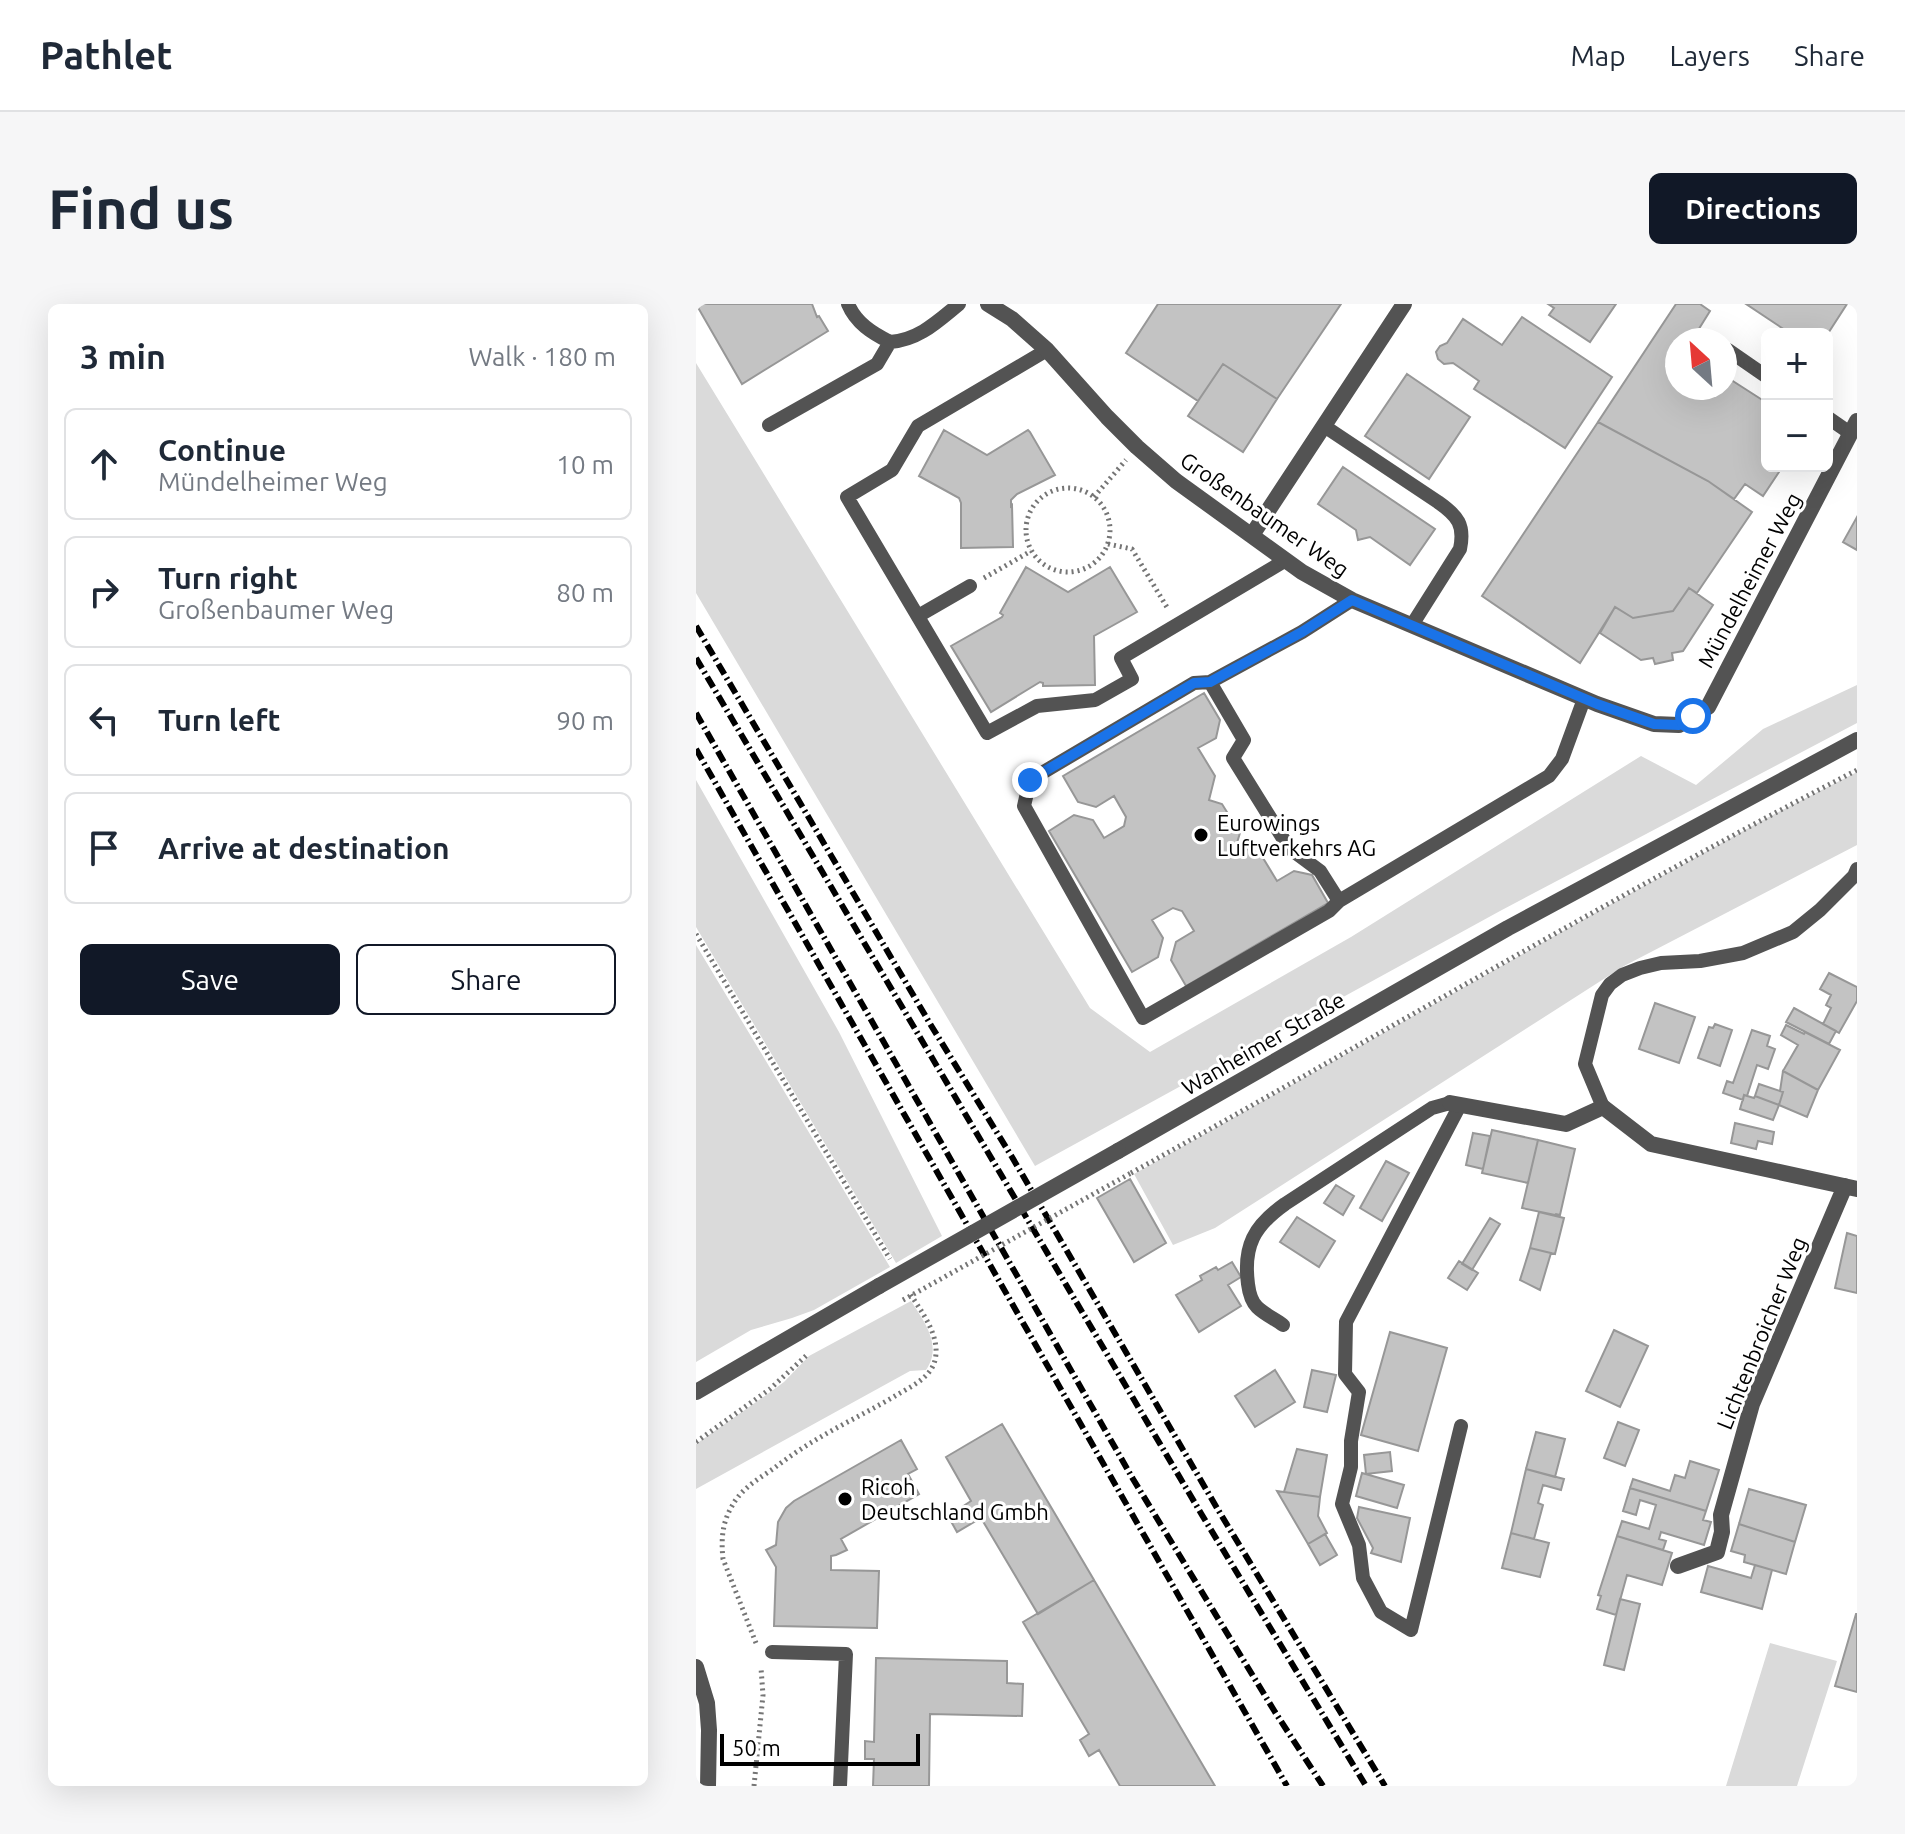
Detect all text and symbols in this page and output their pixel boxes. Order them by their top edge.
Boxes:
text: Pathlet [40,34,172,76]
text: Map [1570,40,1626,71]
text: Layers [1670,40,1750,71]
text: Share [1794,40,1865,71]
button: Directions [1649,173,1857,244]
text: Find us [48,177,234,240]
north arrow [1665,328,1737,400]
map controls [1761,328,1833,472]
button: + [1761,328,1833,400]
text: 3 min [80,337,166,375]
text: Walk · 180 m [468,342,616,371]
button: − [1761,400,1833,472]
text: Continue [158,433,286,467]
icon: ahead [82,442,126,486]
street label: Großenbaumer Weg [1176,446,1354,582]
text: 10 m [556,450,614,479]
text: Mündelheimer Weg [158,467,388,496]
street label: Mündelheimer Weg [1692,488,1806,672]
text: Turn right [158,561,298,595]
icon: right [82,570,126,614]
text: 80 m [556,578,614,607]
text: Großenbaumer Weg [158,595,394,624]
icon: left [82,698,126,742]
route start [1675,698,1711,734]
text: Turn left [158,703,280,737]
text: 90 m [556,706,614,735]
route end [1012,762,1048,798]
place label: Eurowings Luftverkehrs AG [1217,810,1376,860]
icon: arrive [82,826,126,870]
marker: Eurowings Luftverkehrs AG [1192,826,1210,844]
text: Arrive at destination [158,831,450,865]
button: Save [80,944,340,1015]
button: Share [356,944,616,1015]
street label: Wanheimer Straße [1177,986,1349,1100]
street label: Lichtenbroicher Weg [1711,1233,1811,1433]
place label: Ricoh Deutschland Gmbh [861,1474,1049,1524]
marker: Ricoh Deutschland Gmbh [836,1490,854,1508]
scale bar [720,1730,920,1766]
text: 50 m [732,1735,781,1760]

